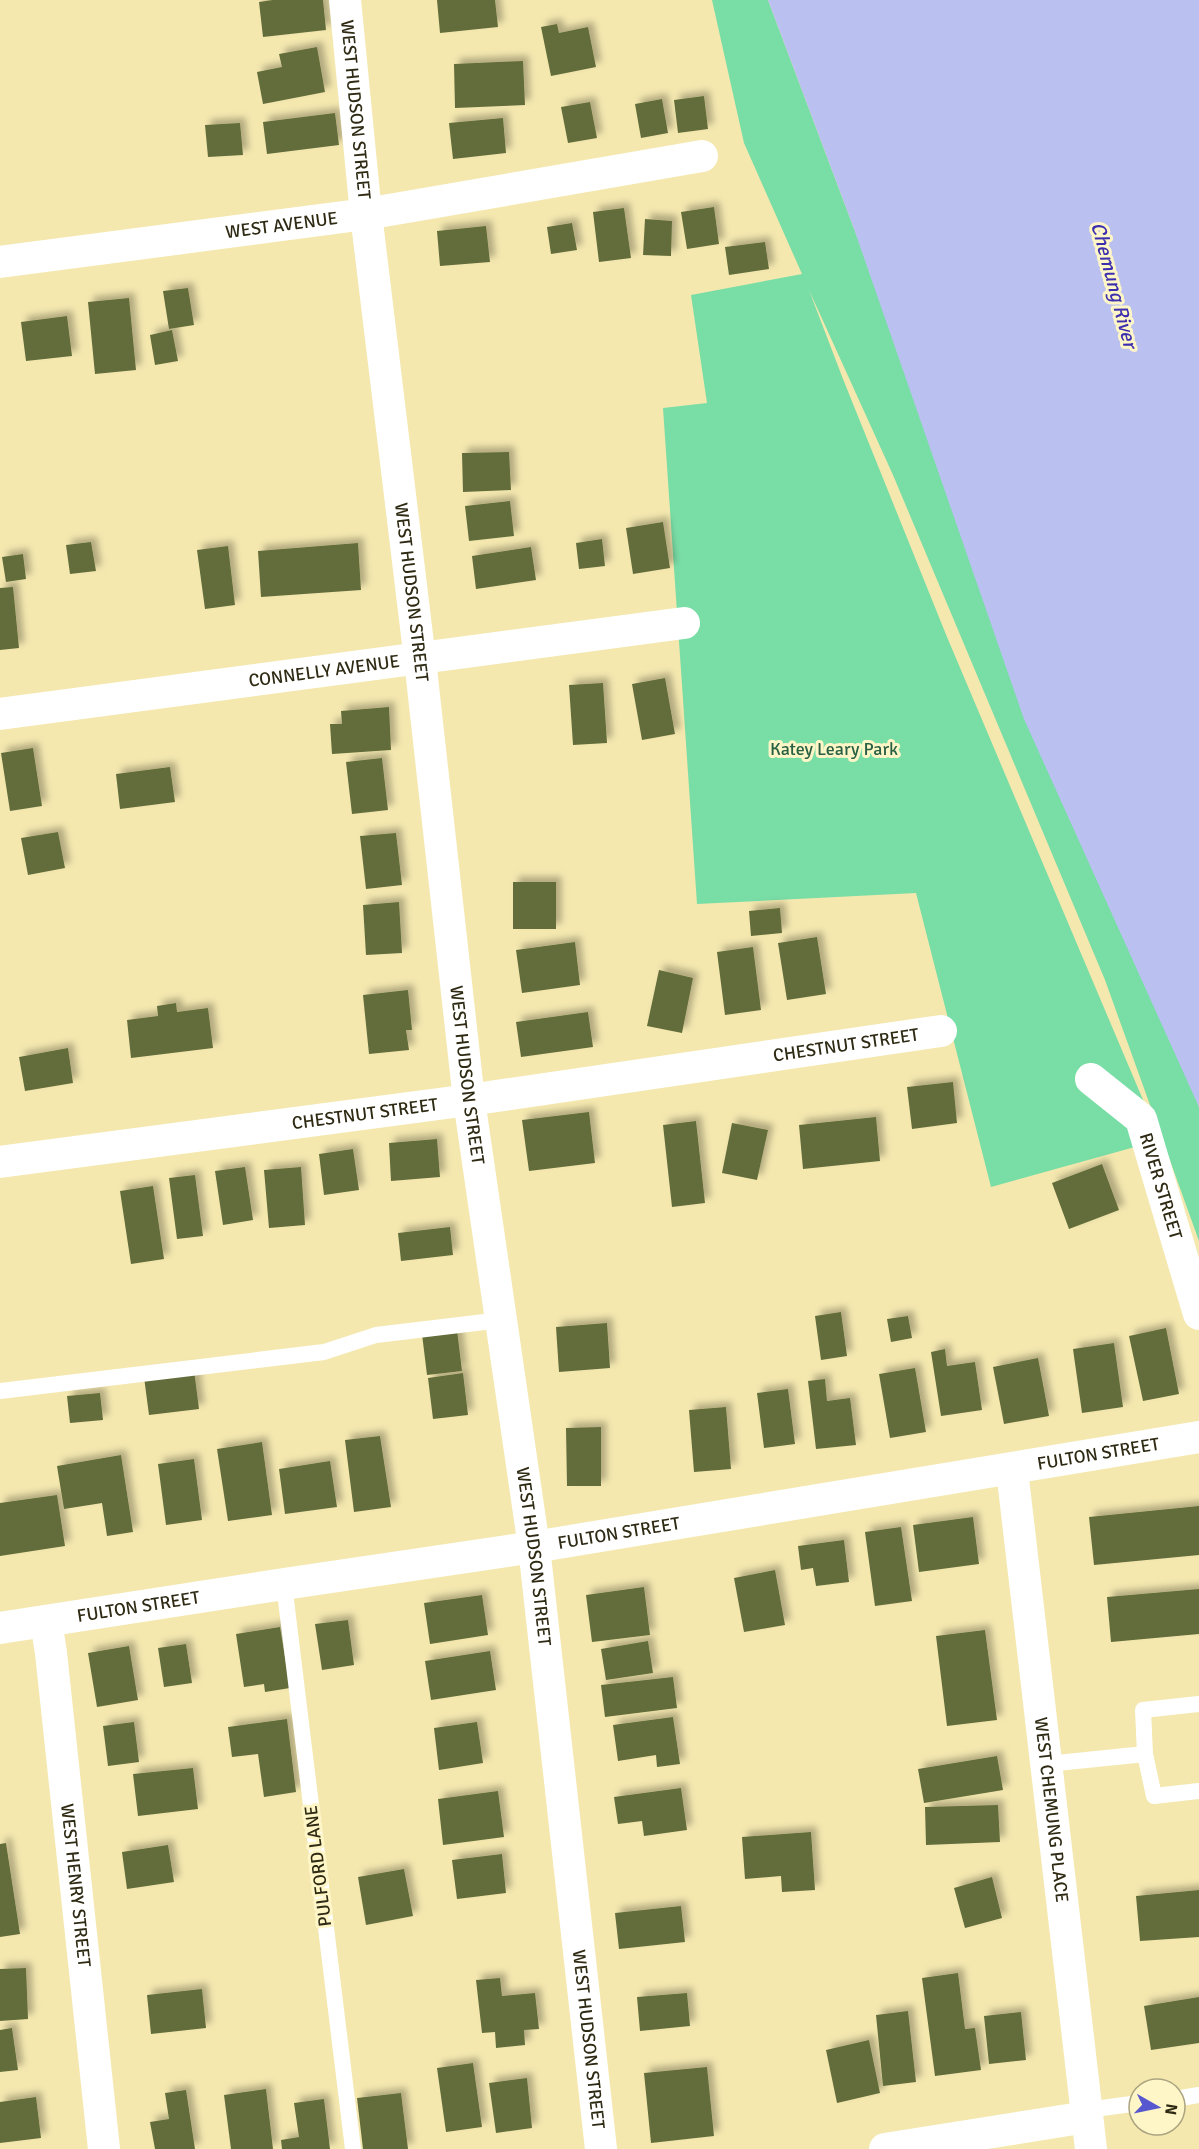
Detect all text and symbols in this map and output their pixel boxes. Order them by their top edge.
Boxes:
street label: WEST HUDSON STREET [336,19,376,200]
street label: WEST AVENUE [224,207,339,243]
water label: Chemung River [1085,219,1143,353]
street label: WEST HUDSON STREET [390,501,433,683]
street label: CONNELLY AVENUE [247,650,401,692]
park label: Katey Leary Park [770,738,898,760]
street label: WEST HUDSON STREET [445,984,489,1166]
street label: CHESTNUT STREET [771,1023,920,1066]
street label: CHESTNUT STREET [290,1093,439,1134]
street label: RIVER STREET [1135,1130,1187,1242]
street label: FULTON STREET [1035,1433,1161,1475]
street label: WEST HUDSON STREET [511,1465,556,1647]
street label: FULTON STREET [556,1512,682,1554]
street label: FULTON STREET [76,1586,201,1627]
street label: WEST CHEMUNG PLACE [1030,1716,1073,1904]
street label: WEST HENRY STREET [56,1802,96,1968]
street label: PULFORD LANE [300,1804,336,1928]
street label: WEST HUDSON STREET [568,1948,610,2130]
north arrow [1127,2077,1187,2137]
text: N [1160,2102,1182,2116]

